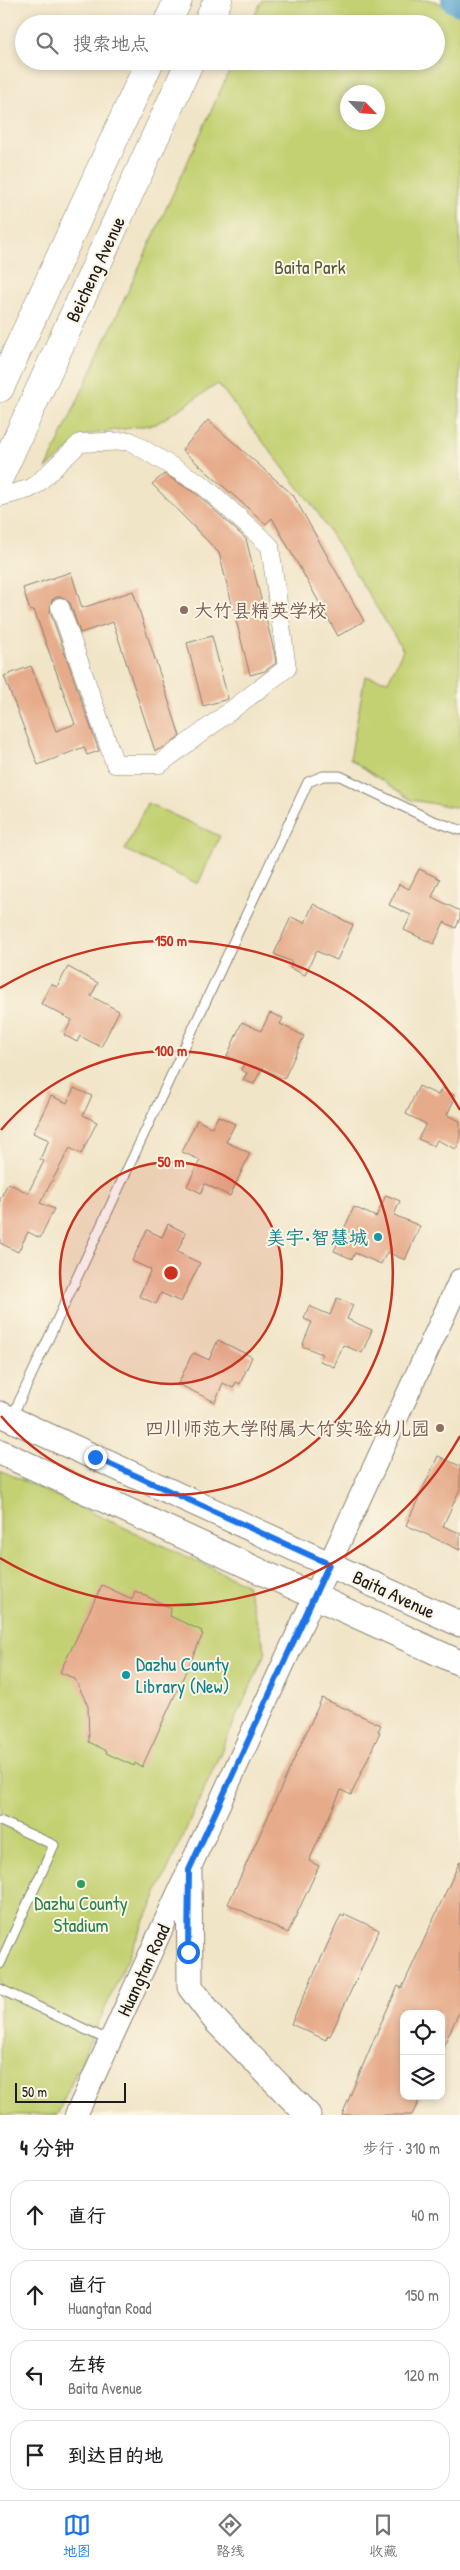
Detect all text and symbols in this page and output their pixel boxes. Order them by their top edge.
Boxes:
search box [15,15,445,70]
icon: search [33,29,61,57]
text: 搜索地点 [73,30,149,56]
north arrow [340,85,385,130]
street label: Beicheng Avenue [59,211,131,326]
park label: Baita Park [274,254,346,280]
place label: 大竹县精英学校 [194,597,327,623]
marker: 大竹县精英学校 [178,604,190,616]
text: 150 m [155,930,187,951]
text: 100 m [155,1040,187,1061]
text: 50 m [158,1151,184,1172]
place label: 美宇•智慧城 [266,1224,368,1250]
marker: 美宇•智慧城 [372,1231,384,1243]
centre of rings [162,1264,180,1282]
place label: 四川师范大学附属大竹实验幼儿园 [145,1415,430,1441]
marker: 四川师范大学附属大竹实验幼儿园 [434,1422,446,1434]
route end [84,1446,107,1469]
street label: Baita Avenue [349,1564,440,1625]
place label: Dazhu County Library (New) [136,1651,229,1699]
marker: Dazhu County Library (New) [120,1669,132,1681]
marker: Dazhu County Stadium [75,1878,87,1890]
place label: Dazhu County Stadium [34,1890,128,1938]
street label: Huangtan Road [110,1919,176,2020]
route start [177,1941,200,1964]
map controls [400,2010,445,2100]
button: locate [400,2010,445,2055]
button: layers [400,2055,445,2100]
scale bar [15,2080,126,2103]
text: 50 m [22,2082,47,2101]
text: 4 分钟 [20,2133,75,2162]
text: 步行 · 310 m [363,2137,440,2159]
icon: ahead [21,2201,49,2229]
text: 直行 [68,2202,106,2228]
text: 40 m [411,2204,439,2226]
text: 直行 [68,2271,106,2297]
icon: ahead [21,2281,49,2309]
text: 150 m [405,2284,439,2306]
text: Huangtan Road [68,2297,151,2319]
text: 左转 [68,2351,106,2377]
icon: left [21,2361,49,2389]
text: 120 m [404,2364,439,2386]
text: Baita Avenue [68,2377,142,2399]
icon: arrive [21,2441,49,2469]
text: 到达目的地 [68,2442,163,2468]
tab: 地图 [63,2511,91,2560]
tab: 路线 [216,2511,244,2560]
tab: 收藏 [369,2511,397,2560]

